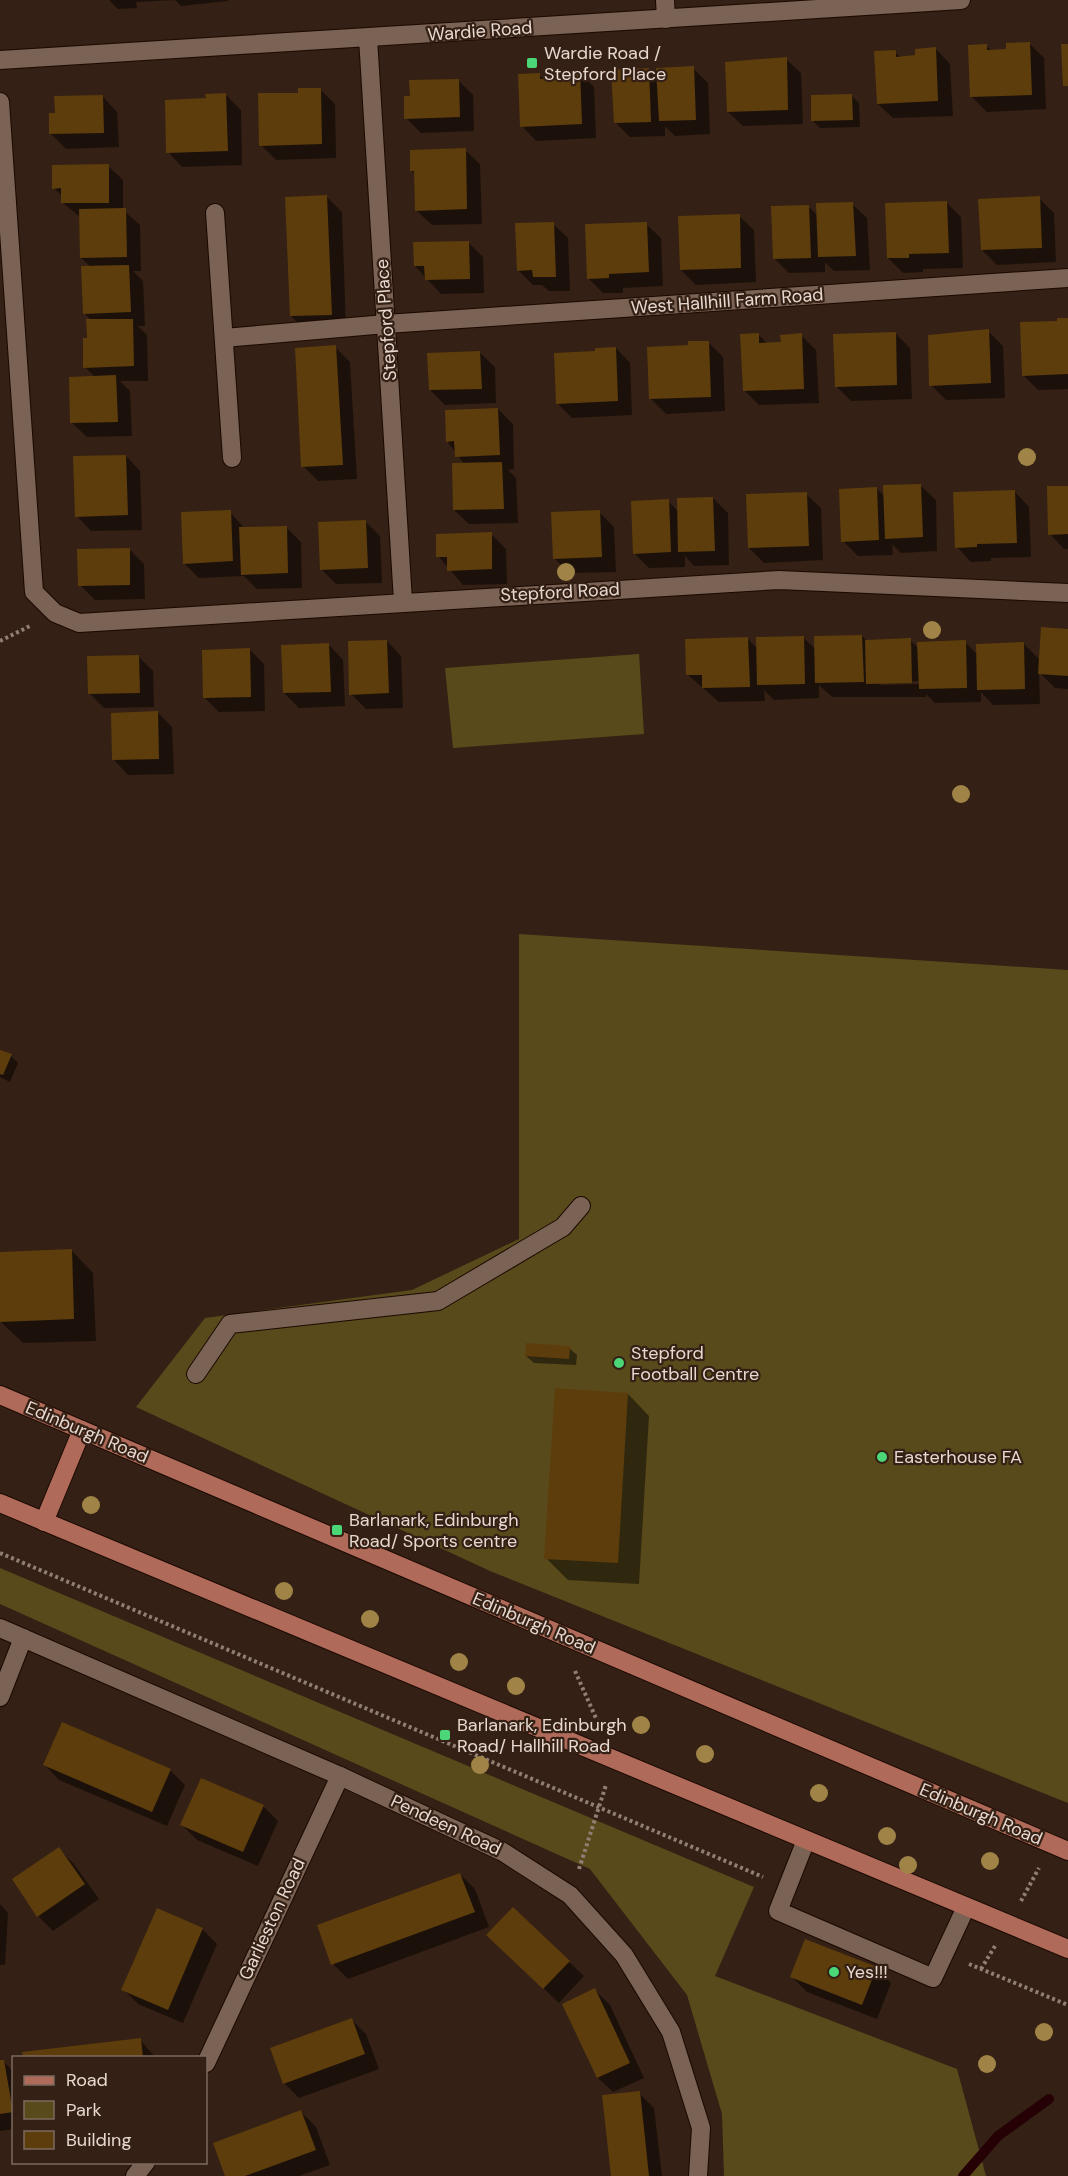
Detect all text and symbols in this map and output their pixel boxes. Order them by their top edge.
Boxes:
street label: Wardie Road [427,15,533,47]
place label: Wardie Road / Stepford Place [544,41,666,86]
marker: Wardie Road / Stepford Place [525,56,539,70]
street label: Stepford Place [370,258,402,382]
street label: West Hallhill Farm Road [630,282,824,320]
street label: Stepford Road [500,577,620,607]
place label: Stepford Football Centre [631,1341,759,1386]
marker: Stepford Football Centre [612,1356,626,1370]
street label: Edinburgh Road [22,1395,152,1469]
place label: Easterhouse FA [894,1445,1022,1469]
marker: Easterhouse FA [875,1450,889,1464]
place label: Barlanark, Edinburgh Road/ Sports centre [349,1508,519,1553]
marker: Barlanark, Edinburgh Road/ Sports centre [330,1523,344,1537]
street label: Edinburgh Road [469,1586,599,1660]
place label: Barlanark, Edinburgh Road/ Hallhill Road [457,1713,627,1758]
marker: Barlanark, Edinburgh Road/ Hallhill Road [438,1728,452,1742]
street label: Edinburgh Road [916,1777,1046,1851]
street label: Pendeen Road [387,1789,505,1861]
street label: Garlieston Road [233,1854,311,1984]
place label: Yes!!! [846,1960,888,1984]
marker: Yes!!! [827,1965,841,1979]
legend [12,2056,207,2164]
text: Road [66,2068,108,2092]
text: Park [66,2098,102,2122]
text: Building [66,2128,131,2152]

